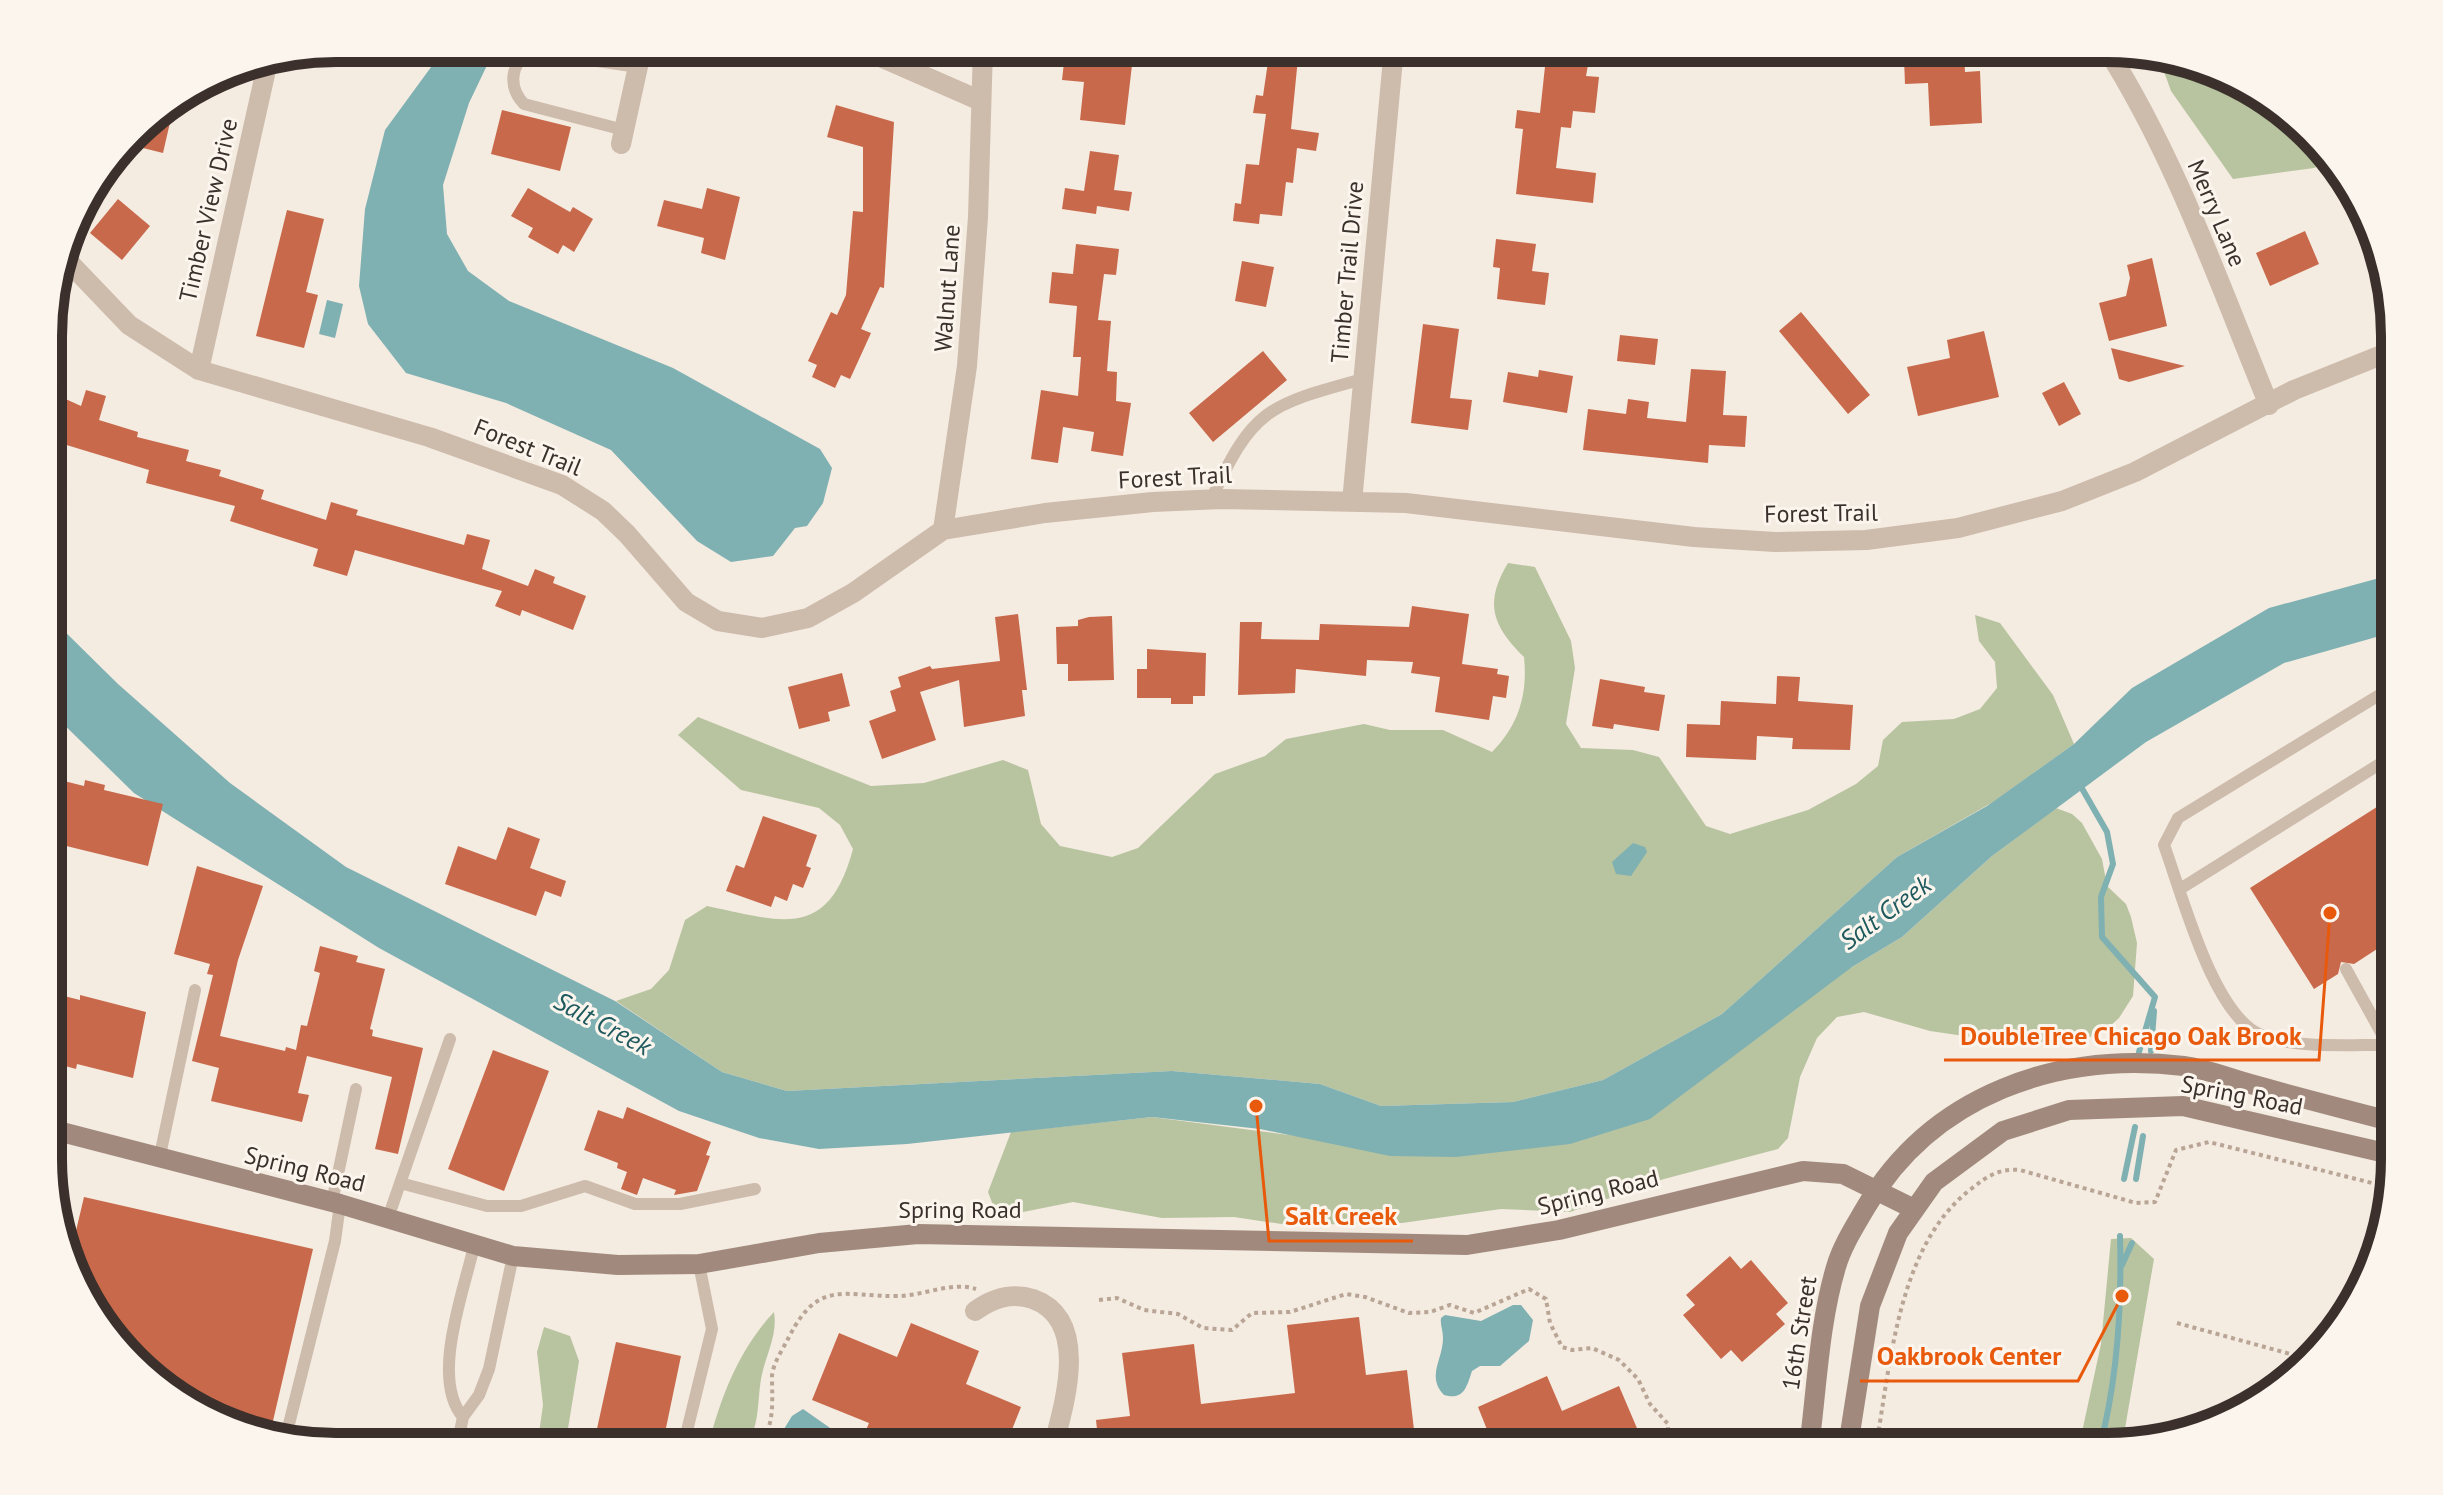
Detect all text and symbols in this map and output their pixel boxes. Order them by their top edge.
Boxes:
street label: Timber View Drive [172,115,244,305]
street label: Merry Lane [2181,155,2253,271]
street label: Timber Trail Drive [1324,180,1370,364]
street label: Walnut Lane [927,223,967,353]
street label: Forest Trail [469,411,587,483]
street label: Forest Trail [1117,459,1233,495]
street label: Forest Trail [1764,497,1878,529]
water label: Salt Creek [1833,867,1938,956]
water label: Salt Creek [549,984,658,1063]
callout: DoubleTree Chicago Oak Brook [1944,1010,2319,1060]
text: DoubleTree Chicago Oak Brook [1960,1019,2302,1052]
street label: Spring Road [2178,1068,2306,1122]
street label: Spring Road [241,1139,369,1199]
street label: Spring Road [1534,1162,1662,1222]
callout: Salt Creek [1269,1191,1413,1241]
street label: Spring Road [898,1194,1022,1225]
text: Salt Creek [1285,1199,1397,1232]
street label: 16th Street [1775,1274,1823,1392]
callout: Oakbrook Center [1860,1331,2078,1381]
text: Oakbrook Center [1877,1339,2062,1372]

